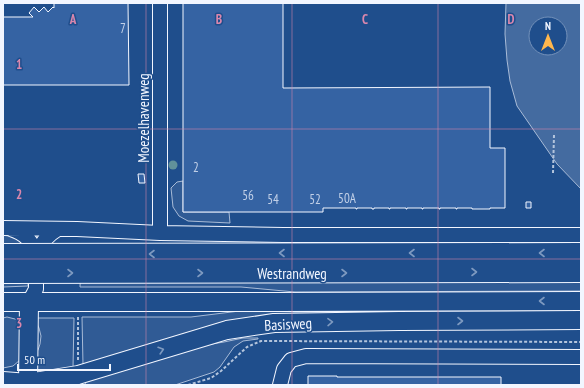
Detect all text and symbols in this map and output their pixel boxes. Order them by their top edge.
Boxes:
text: A [69,11,77,28]
text: B [216,11,222,28]
text: C [362,11,368,28]
text: D [508,11,515,28]
north arrow [528,16,568,56]
text: N [545,19,551,33]
house number: 7 [120,20,126,37]
text: 1 [16,56,22,73]
street label: Moezelhavenweg [134,73,153,163]
house number: 2 [193,159,199,176]
text: 2 [16,186,22,203]
house number: 56 [242,187,254,204]
house number: 50A [338,190,357,207]
house number: 54 [267,191,279,208]
house number: 52 [309,191,321,208]
one-way arrow [279,249,285,257]
one-way arrow [409,249,415,257]
one-way arrow [539,249,545,257]
one-way arrow [149,250,155,258]
street label: Westrandweg [257,264,327,283]
one-way arrow [471,268,477,276]
one-way arrow [67,269,73,277]
one-way arrow [197,269,203,277]
one-way arrow [341,269,347,277]
one-way arrow [539,297,545,305]
street label: Basisweg [264,313,312,335]
text: 3 [16,315,22,332]
one-way arrow [457,317,463,325]
one-way arrow [327,318,333,327]
scale bar [18,346,110,372]
one-way arrow [157,346,164,355]
text: 50 m [24,352,45,367]

